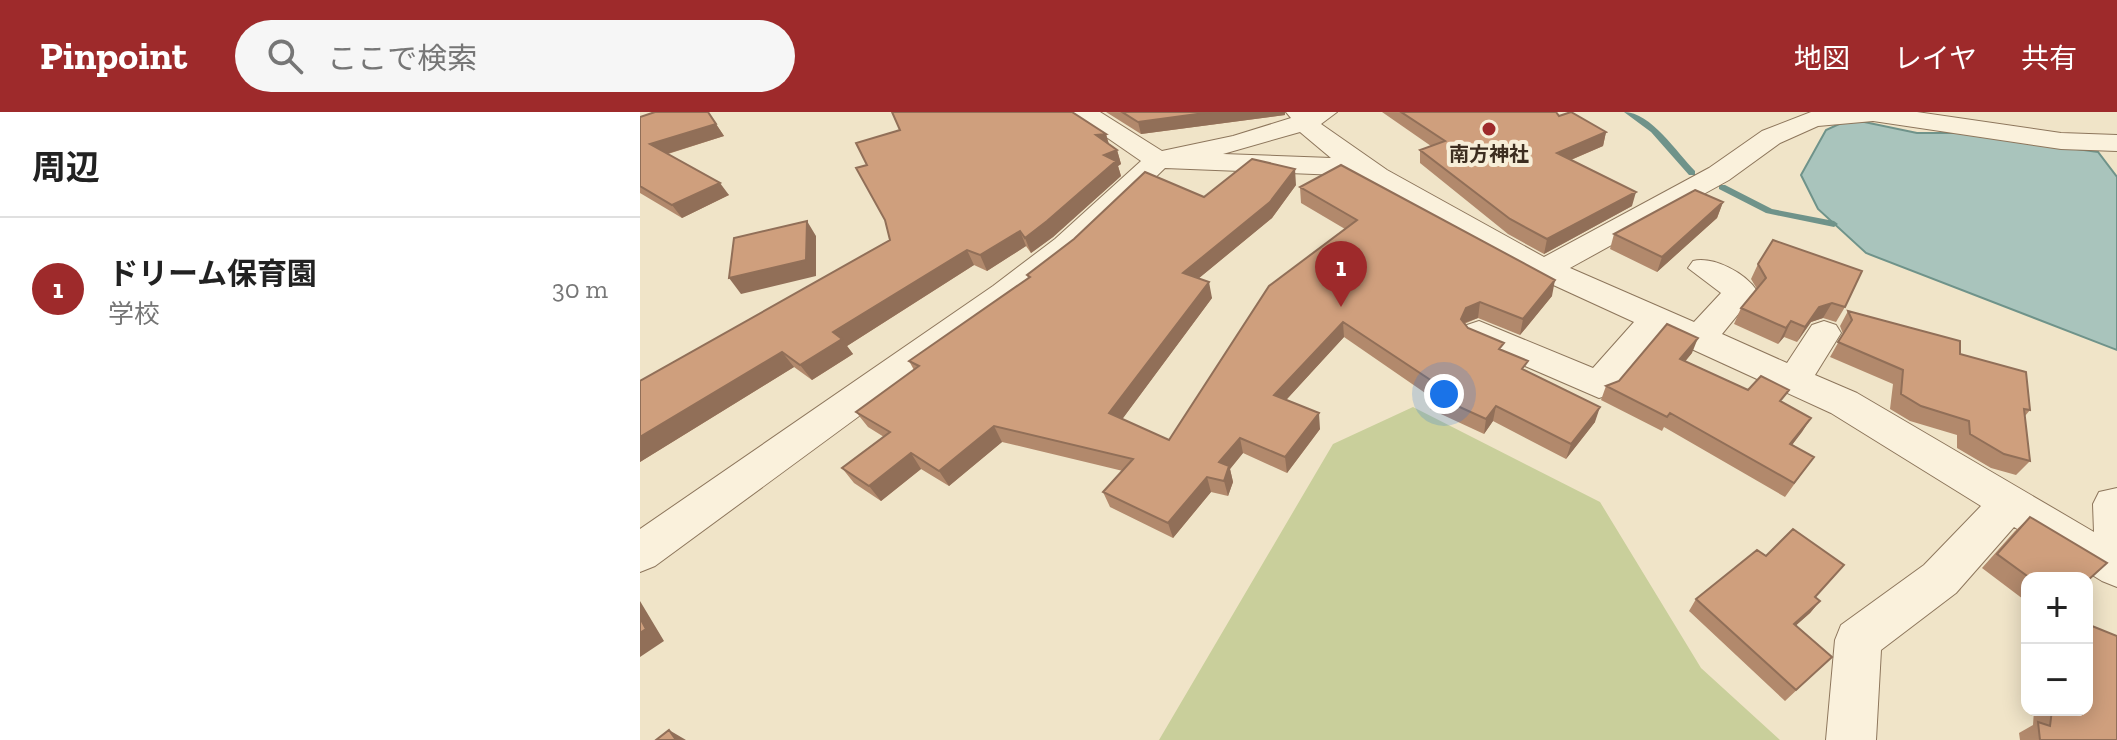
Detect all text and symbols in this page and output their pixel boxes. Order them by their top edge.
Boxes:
search box [235,20,795,92]
text: Pinpoint [40,33,187,79]
icon: search [263,34,307,78]
text: ここで検索 [327,41,477,77]
text: 地図 [1794,42,1850,75]
text: レイヤ [1894,42,1977,75]
text: 共有 [2021,42,2077,75]
marker: 南方神社 [1480,120,1498,138]
place label: 南方神社 [1449,142,1529,166]
text: 周辺 [32,147,100,188]
pin: 1 [1315,241,1367,307]
text: ドリーム保育園 [108,256,317,292]
text: 1 [53,273,63,305]
text: 30 m [552,273,608,305]
text: 学校 [108,298,160,330]
your location [1424,374,1464,414]
map controls [2021,572,2093,716]
button: + [2021,572,2093,644]
button: − [2021,644,2093,716]

